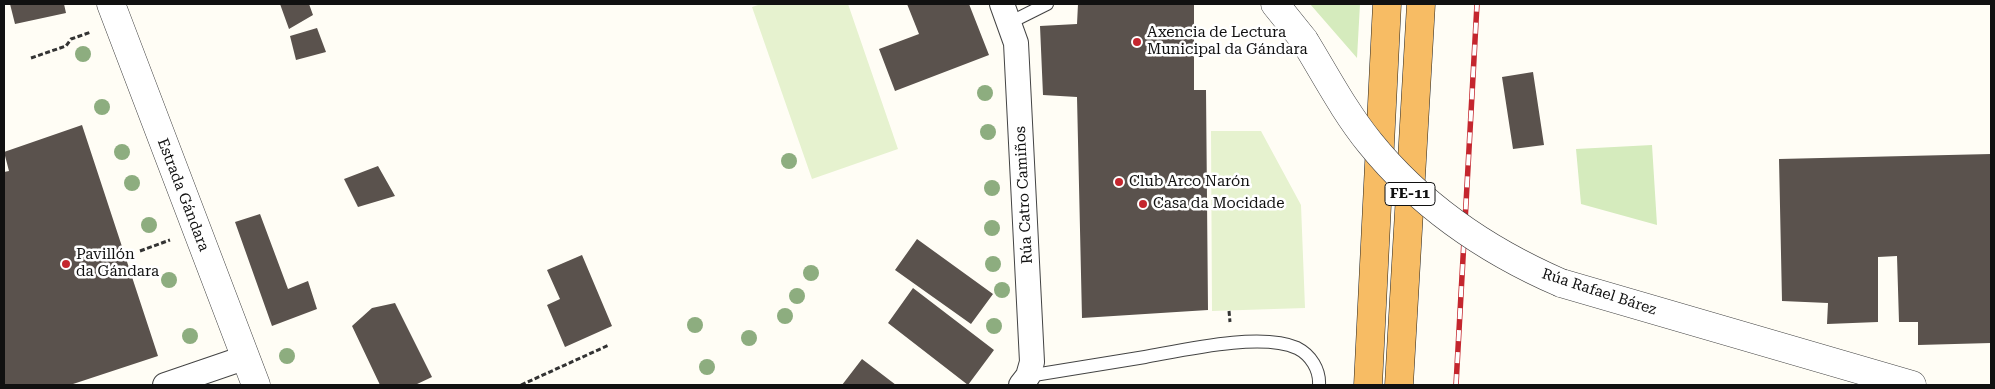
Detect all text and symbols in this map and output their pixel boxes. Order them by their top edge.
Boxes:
place label: Axencia de Lectura Municipal da Gándara [1147,24,1308,59]
marker: Axencia de Lectura Municipal da Gándara [1131,36,1143,48]
street label: Rúa Catro Camiños [1011,126,1037,264]
street label: Estrada Gándara [153,136,213,254]
place label: Club Arco Narón [1129,173,1250,191]
marker: Club Arco Narón [1113,176,1125,188]
road number: FE-11 [1385,182,1435,205]
place label: Casa da Mocidade [1153,195,1284,213]
marker: Casa da Mocidade [1137,198,1149,210]
place label: Pavillón da Gándara [76,246,159,281]
marker: Pavillón da Gándara [60,258,72,270]
street label: Rúa Rafael Bárez [1540,265,1658,319]

